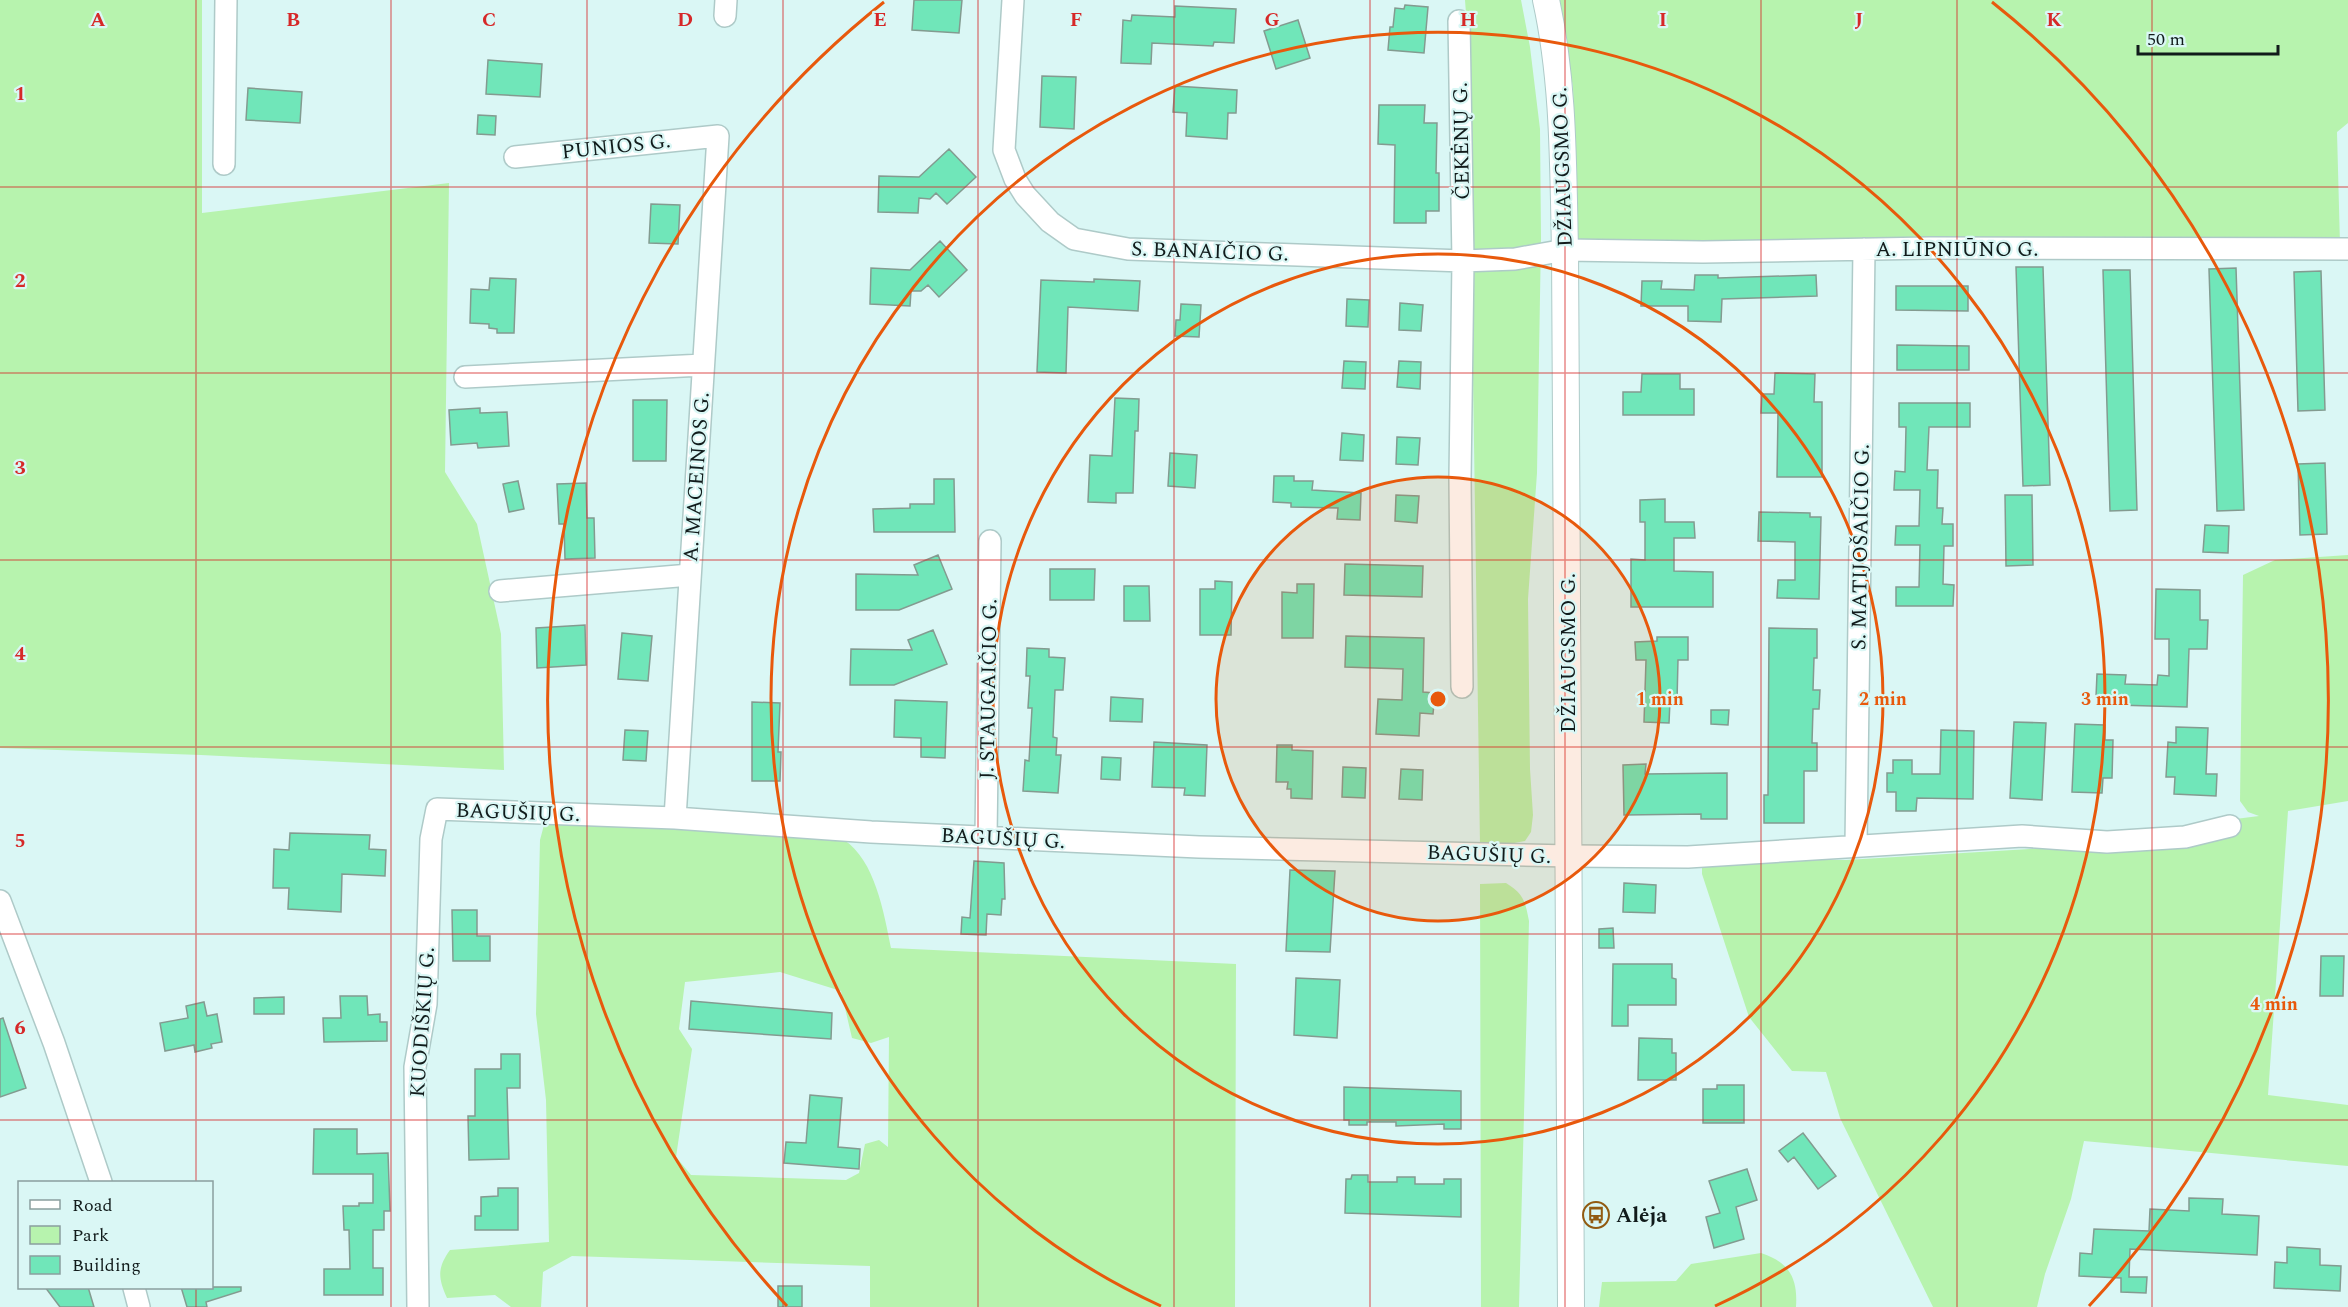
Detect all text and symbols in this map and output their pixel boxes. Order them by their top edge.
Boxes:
text: A [90,5,106,35]
text: B [286,5,300,35]
text: C [482,5,496,35]
text: D [677,5,693,35]
text: E [873,5,887,35]
text: F [1070,5,1082,35]
text: G [1264,5,1280,35]
text: H [1460,5,1476,35]
text: I [1659,5,1667,35]
text: J [1855,5,1863,35]
text: K [2046,5,2062,35]
scale bar [2138,18,2278,56]
text: 50 m [2147,26,2185,53]
text: 1 [14,79,26,109]
street label: ČEKĖNŲ G. [1445,82,1479,200]
street label: DŽIAUGSMO G. [1544,86,1582,248]
street label: PUNIOS G. [560,125,672,169]
street label: S. BANAIČIO G. [1131,233,1289,271]
street label: A. LIPNIŪNO G. [1875,234,2039,266]
text: 2 [14,266,26,296]
street label: A. MACEINOS G. [675,391,719,563]
street label: S. MATIJOŠAIČIO G. [1843,444,1879,650]
text: 3 [14,453,26,483]
street label: DŽIAUGSMO G. [1553,573,1585,733]
street label: J. STAUGAIČIO G. [971,598,1007,780]
text: 4 [14,639,26,669]
text: 1 min [1636,686,1684,713]
text: 2 min [1859,686,1907,713]
text: 3 min [2081,686,2129,713]
centre of rings [1428,689,1448,709]
street label: BAGUŠIŲ G. [455,795,581,831]
street label: BAGUŠIŲ G. [940,820,1066,858]
text: 5 [14,826,26,856]
street label: BAGUŠIŲ G. [1426,837,1552,873]
street label: KUODIŠKIŲ G. [402,946,444,1098]
text: 4 min [2250,991,2298,1018]
text: 6 [14,1013,26,1043]
legend [18,1181,213,1289]
text: Road [72,1192,113,1219]
bus stop icon: Alėja [1581,1200,1611,1230]
place label: Alėja [1616,1200,1667,1232]
text: Park [72,1222,109,1249]
text: Building [72,1252,141,1279]

